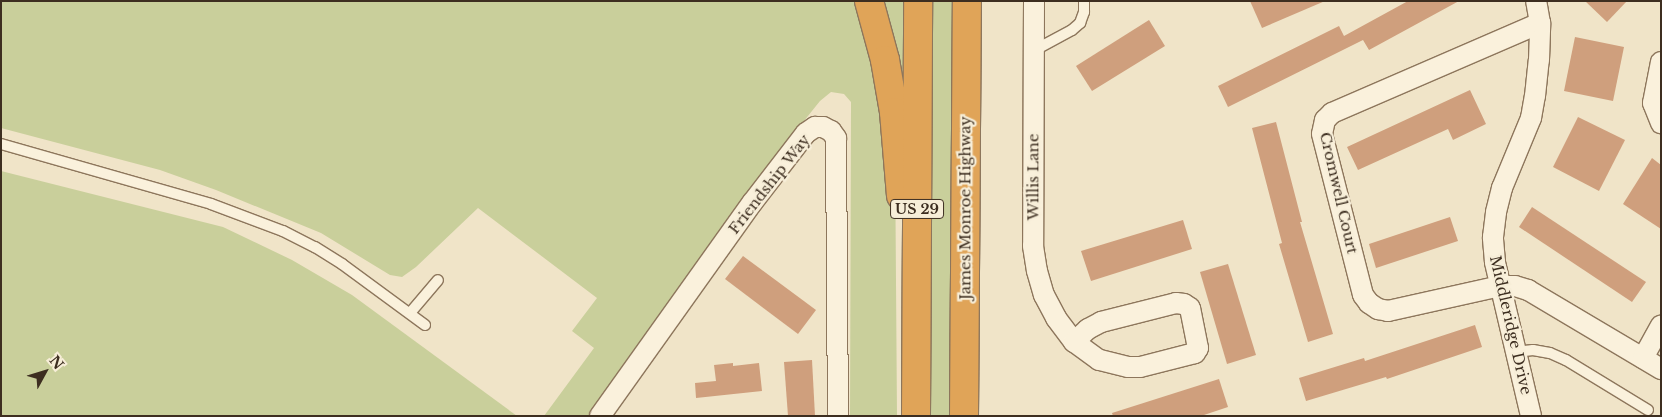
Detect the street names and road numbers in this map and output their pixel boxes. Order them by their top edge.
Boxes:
street label: James Monroe Highway [956,116,974,300]
street label: Friendship Way [724,130,814,238]
street label: Cromwell Court [1316,130,1362,256]
street label: Willis Lane [1024,134,1042,220]
road number: US 29 [890,198,944,220]
street label: Middleridge Drive [1486,254,1536,396]

